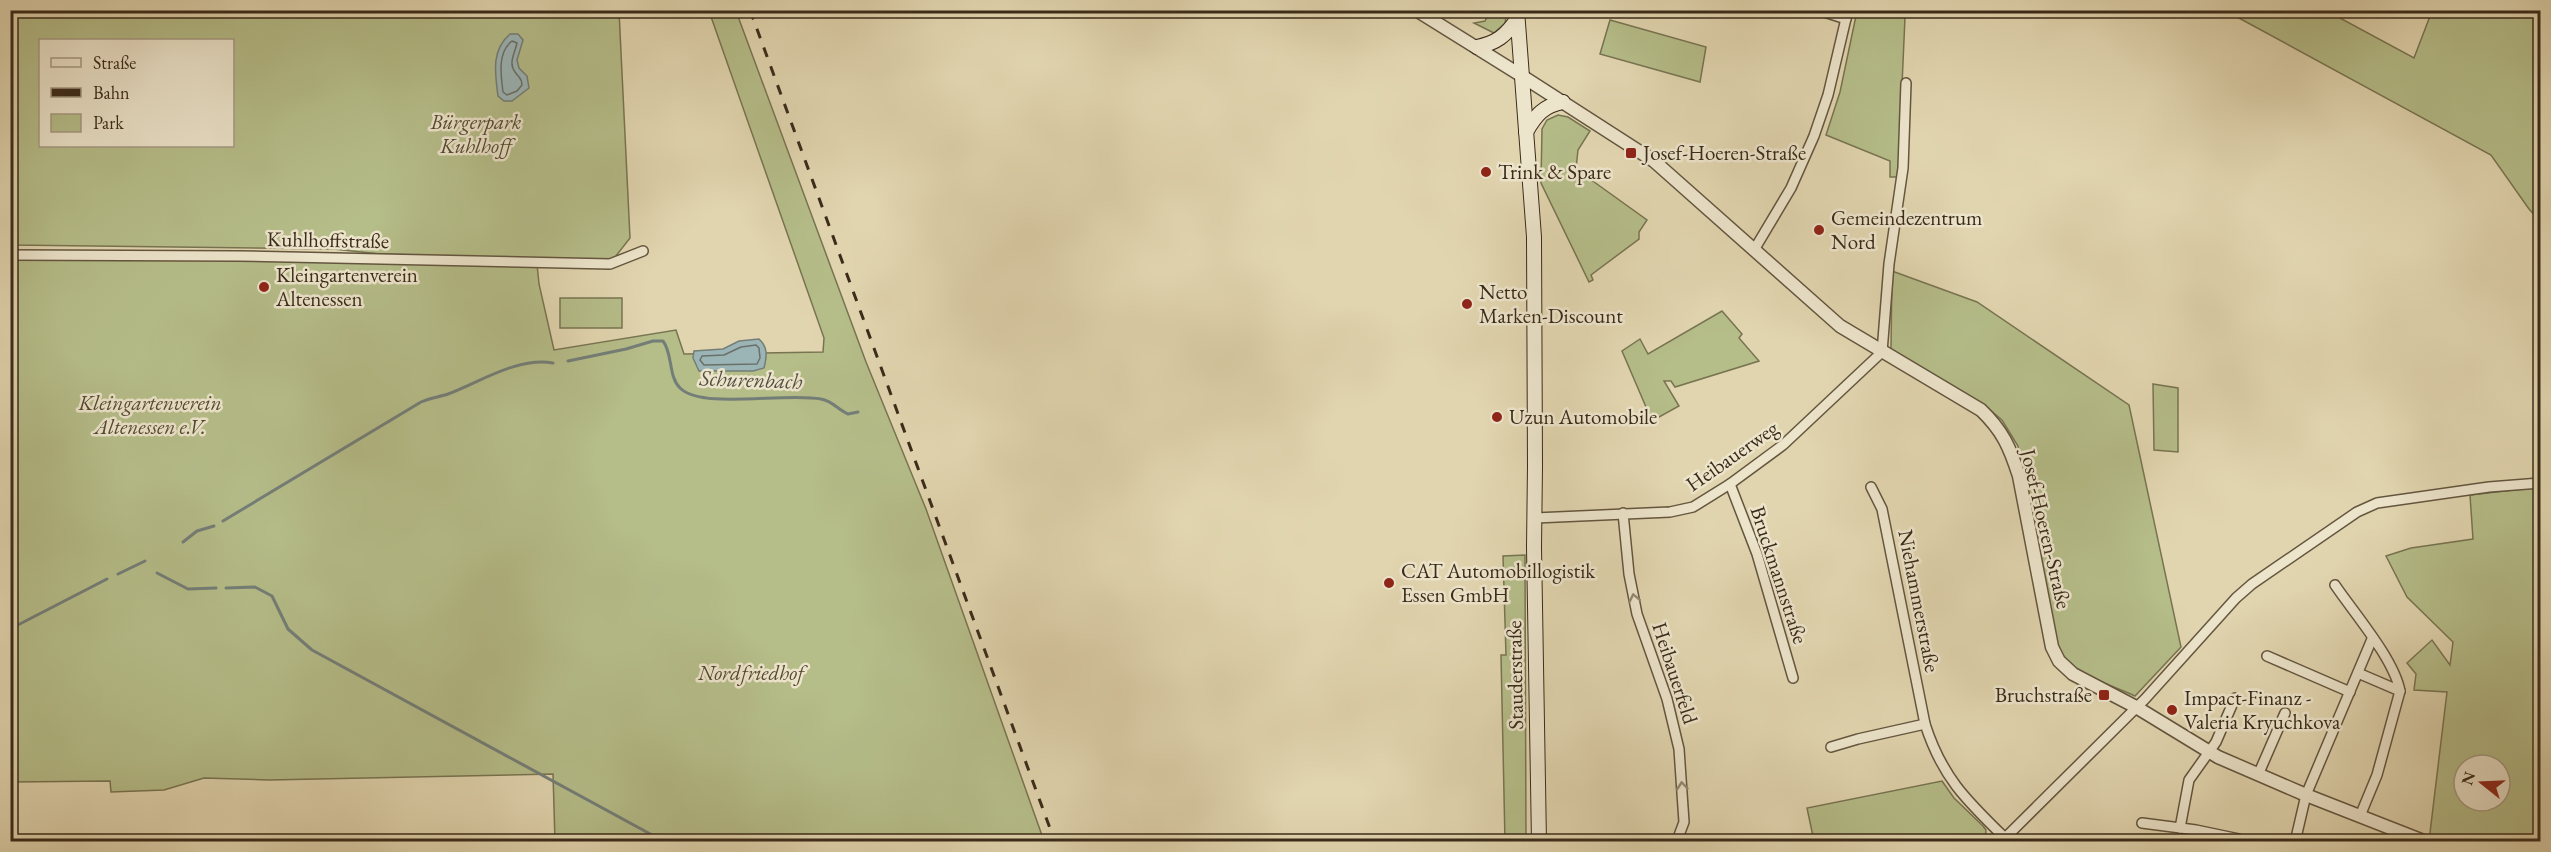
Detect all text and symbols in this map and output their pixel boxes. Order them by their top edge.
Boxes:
legend [39,39,234,147]
text: Straße [93,51,136,74]
text: Bahn [93,81,130,104]
park label: Bürgerpark Kuhlhoff [430,108,522,159]
text: Park [93,111,124,134]
place label: Josef-Hoeren-Straße [1641,139,1806,166]
marker: Josef-Hoeren-Straße [1624,146,1638,160]
place label: Trink & Spare [1498,158,1611,185]
marker: Trink & Spare [1479,165,1493,179]
place label: Gemeindezentrum Nord [1831,204,1982,255]
marker: Gemeindezentrum Nord [1812,223,1826,237]
street label: Kuhlhoffstraße [267,225,389,254]
place label: Kleingartenverein Altenessen [275,261,418,312]
place label: Netto Marken-Discount [1479,278,1623,329]
marker: Kleingartenverein Altenessen [257,280,271,294]
marker: Netto Marken-Discount [1460,297,1474,311]
water label: Schurenbach [698,363,803,396]
park label: Kleingartenverein Altenessen e.V. [77,389,222,440]
place label: Uzun Automobile [1509,403,1657,430]
marker: Uzun Automobile [1490,410,1504,424]
street label: Heibauerweg [1680,413,1784,497]
street label: Josef-Hoeren-Straße [2015,444,2078,611]
street label: Bruckmannstraße [1745,503,1814,647]
street label: Niehammerstraße [1892,527,1947,674]
place label: CAT Automobillogistik Essen GmbH [1401,557,1596,608]
marker: CAT Automobillogistik Essen GmbH [1382,576,1396,590]
one-way arrow [1628,594,1641,604]
street label: Heibauerfeld [1646,619,1705,727]
street label: Stauderstraße [1500,620,1529,730]
park label: Nordfriedhof [697,659,808,686]
place label: Bruchstraße [1995,681,2092,708]
place label: Impact-Finanz - Valeria Kryuchkova [2184,684,2341,735]
marker: Bruchstraße [2097,688,2111,702]
marker: Impact-Finanz - Valeria Kryuchkova [2165,703,2179,717]
north arrow [2452,753,2512,813]
text: N [2456,769,2480,788]
one-way arrow [1676,782,1689,791]

